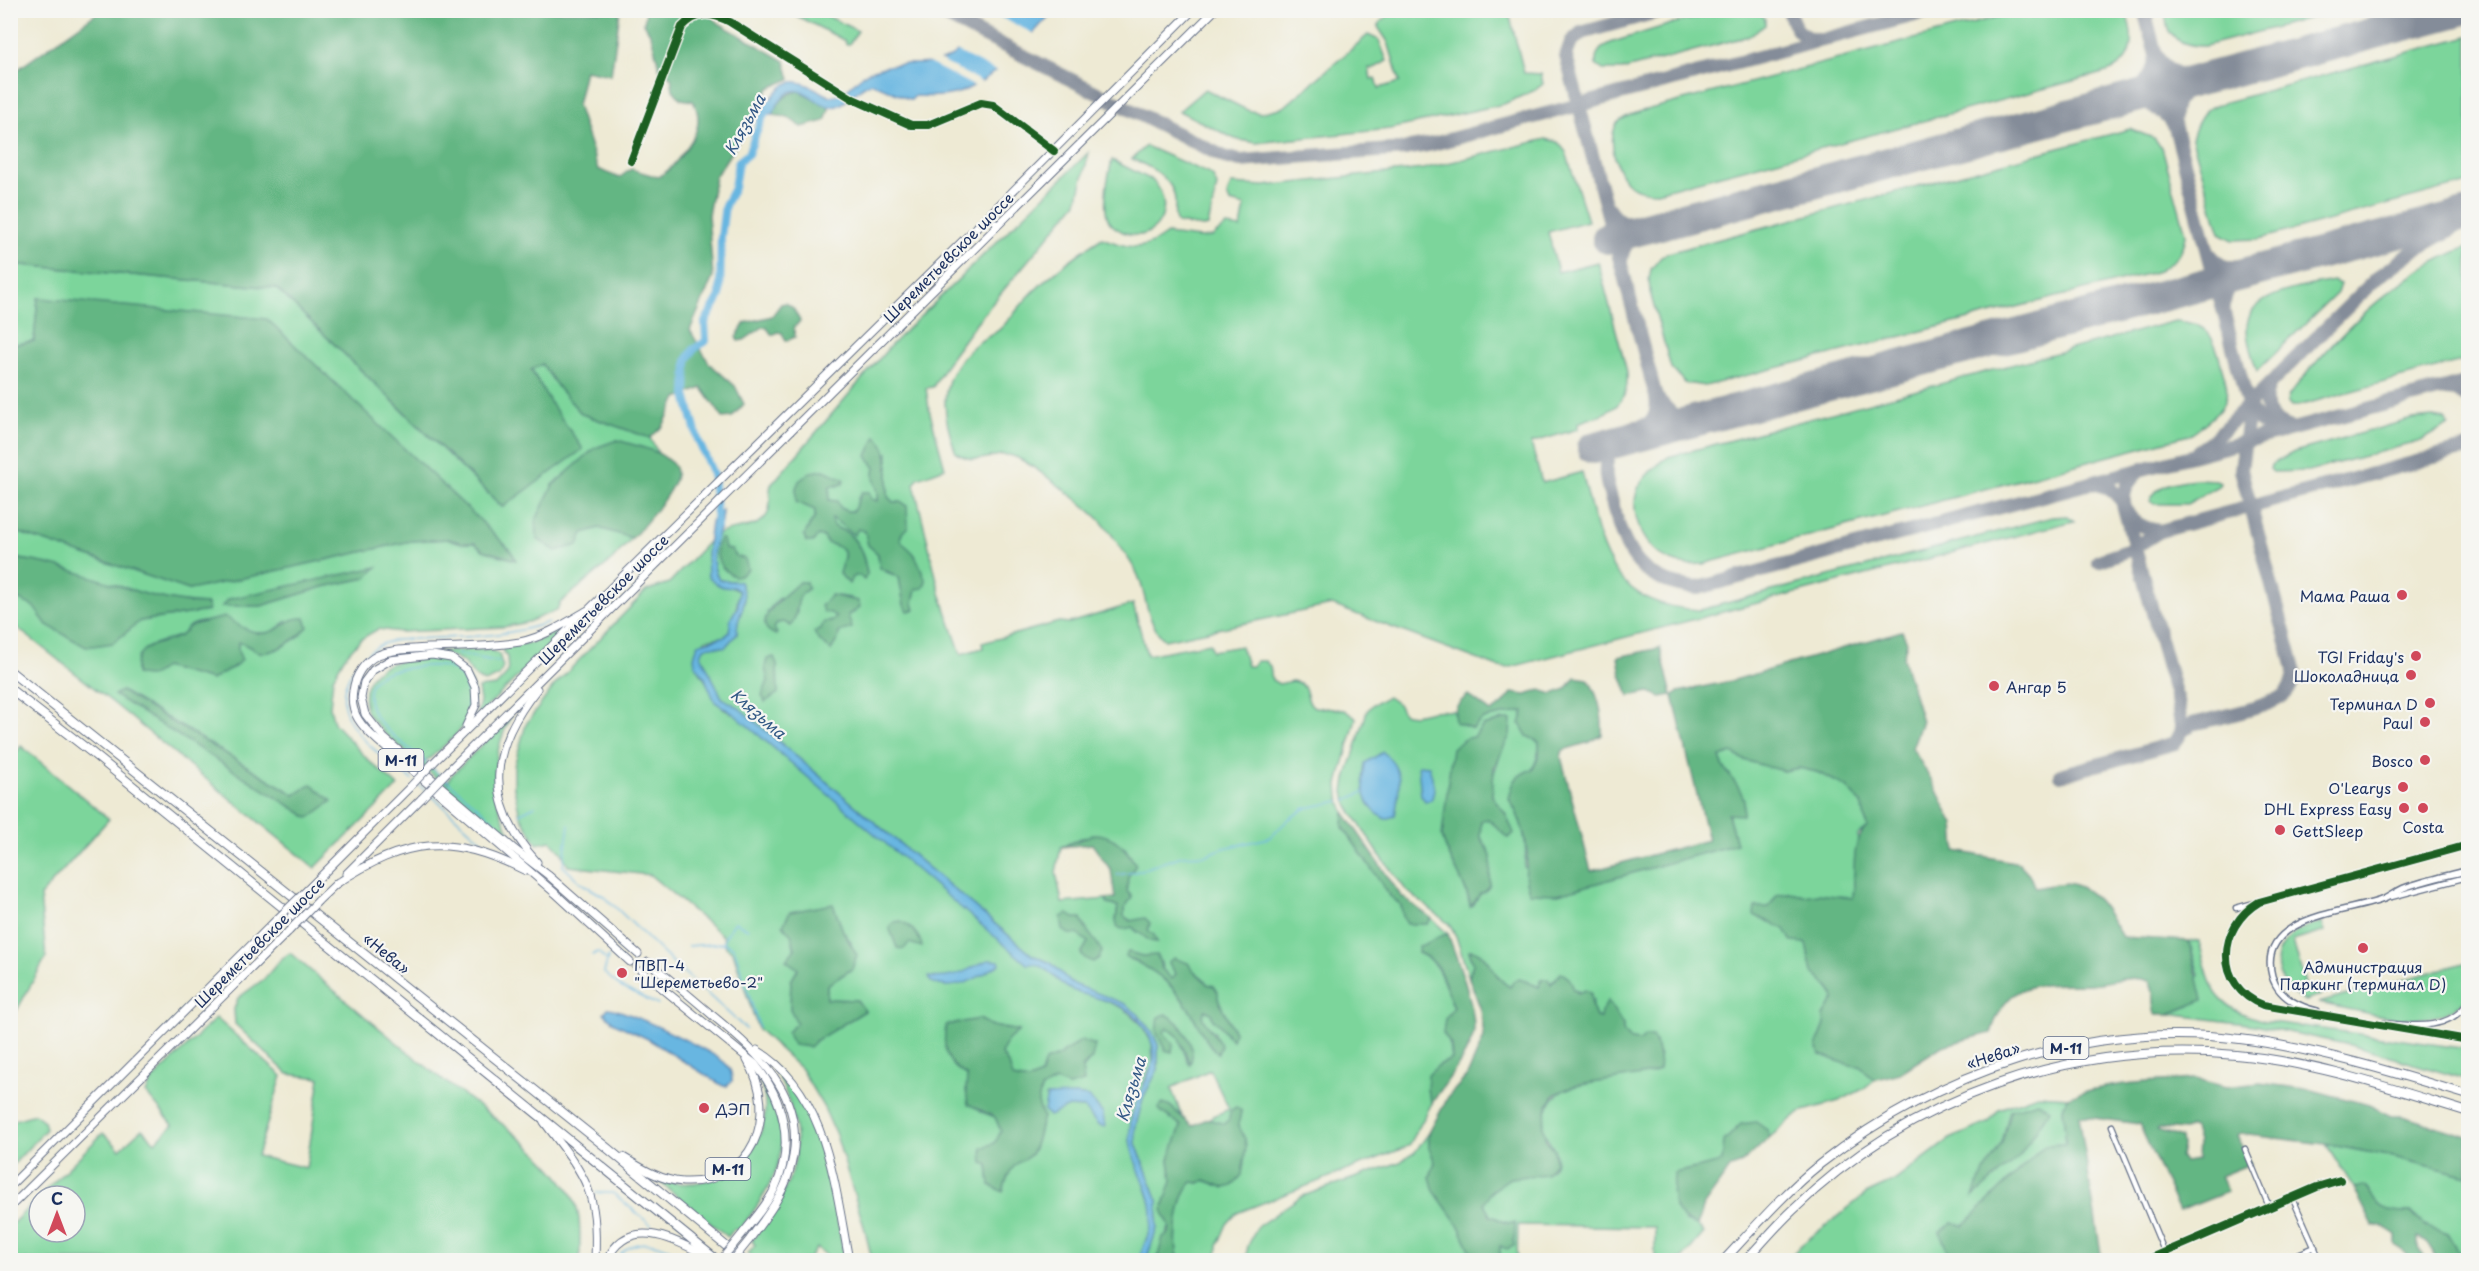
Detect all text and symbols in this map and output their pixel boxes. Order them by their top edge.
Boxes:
water label: Клязьма [717,88,771,159]
street label: Шереметьевское шоссе [878,187,1018,327]
street label: Шереметьевское шоссе [533,529,673,669]
place label: Мама Раша [2300,584,2391,607]
marker: Мама Раша [2395,588,2409,602]
place label: TGI Friday's [2317,645,2404,668]
marker: TGI Friday's [2409,649,2423,663]
place label: Шоколадница [2294,664,2400,687]
marker: Шоколадница [2404,668,2418,682]
place label: Ангар 5 [2006,675,2066,698]
marker: Ангар 5 [1987,679,2001,693]
water label: Клязьма [726,682,793,745]
place label: Терминал D [2329,692,2418,715]
marker: Терминал D [2423,696,2437,710]
place label: Paul [2383,711,2413,734]
marker: Paul [2418,715,2432,729]
road number: М-11 [378,749,424,771]
place label: Bosco [2371,749,2413,772]
marker: Bosco [2418,753,2432,767]
place label: O'Learys [2328,776,2391,799]
marker: O'Learys [2396,780,2410,794]
place label: DHL Express Easy [2263,797,2392,820]
marker: DHL Express Easy [2397,801,2411,815]
marker: Costa [2416,801,2430,815]
place label: Costa [2402,815,2445,838]
place label: GettSleep [2292,819,2363,842]
marker: GettSleep [2273,823,2287,837]
street label: Шереметьевское шоссе [189,872,329,1012]
street label: «Нева» [358,927,416,979]
marker: Администрация Паркинг (терминал D) [2356,941,2370,955]
place label: ПВП-4 "Шереметьево-2" [634,953,763,993]
place label: Администрация Паркинг (терминал D) [2280,955,2446,995]
marker: ПВП-4 "Шереметьево-2" [615,966,629,980]
street label: «Нева» [1963,1035,2023,1074]
road number: М-11 [2044,1037,2088,1059]
water label: Клязьма [1109,1053,1152,1124]
place label: ДЭП [715,1097,750,1120]
marker: ДЭП [697,1101,711,1115]
road number: М-11 [706,1158,750,1180]
north arrow [27,1184,87,1244]
text: С [51,1186,63,1210]

